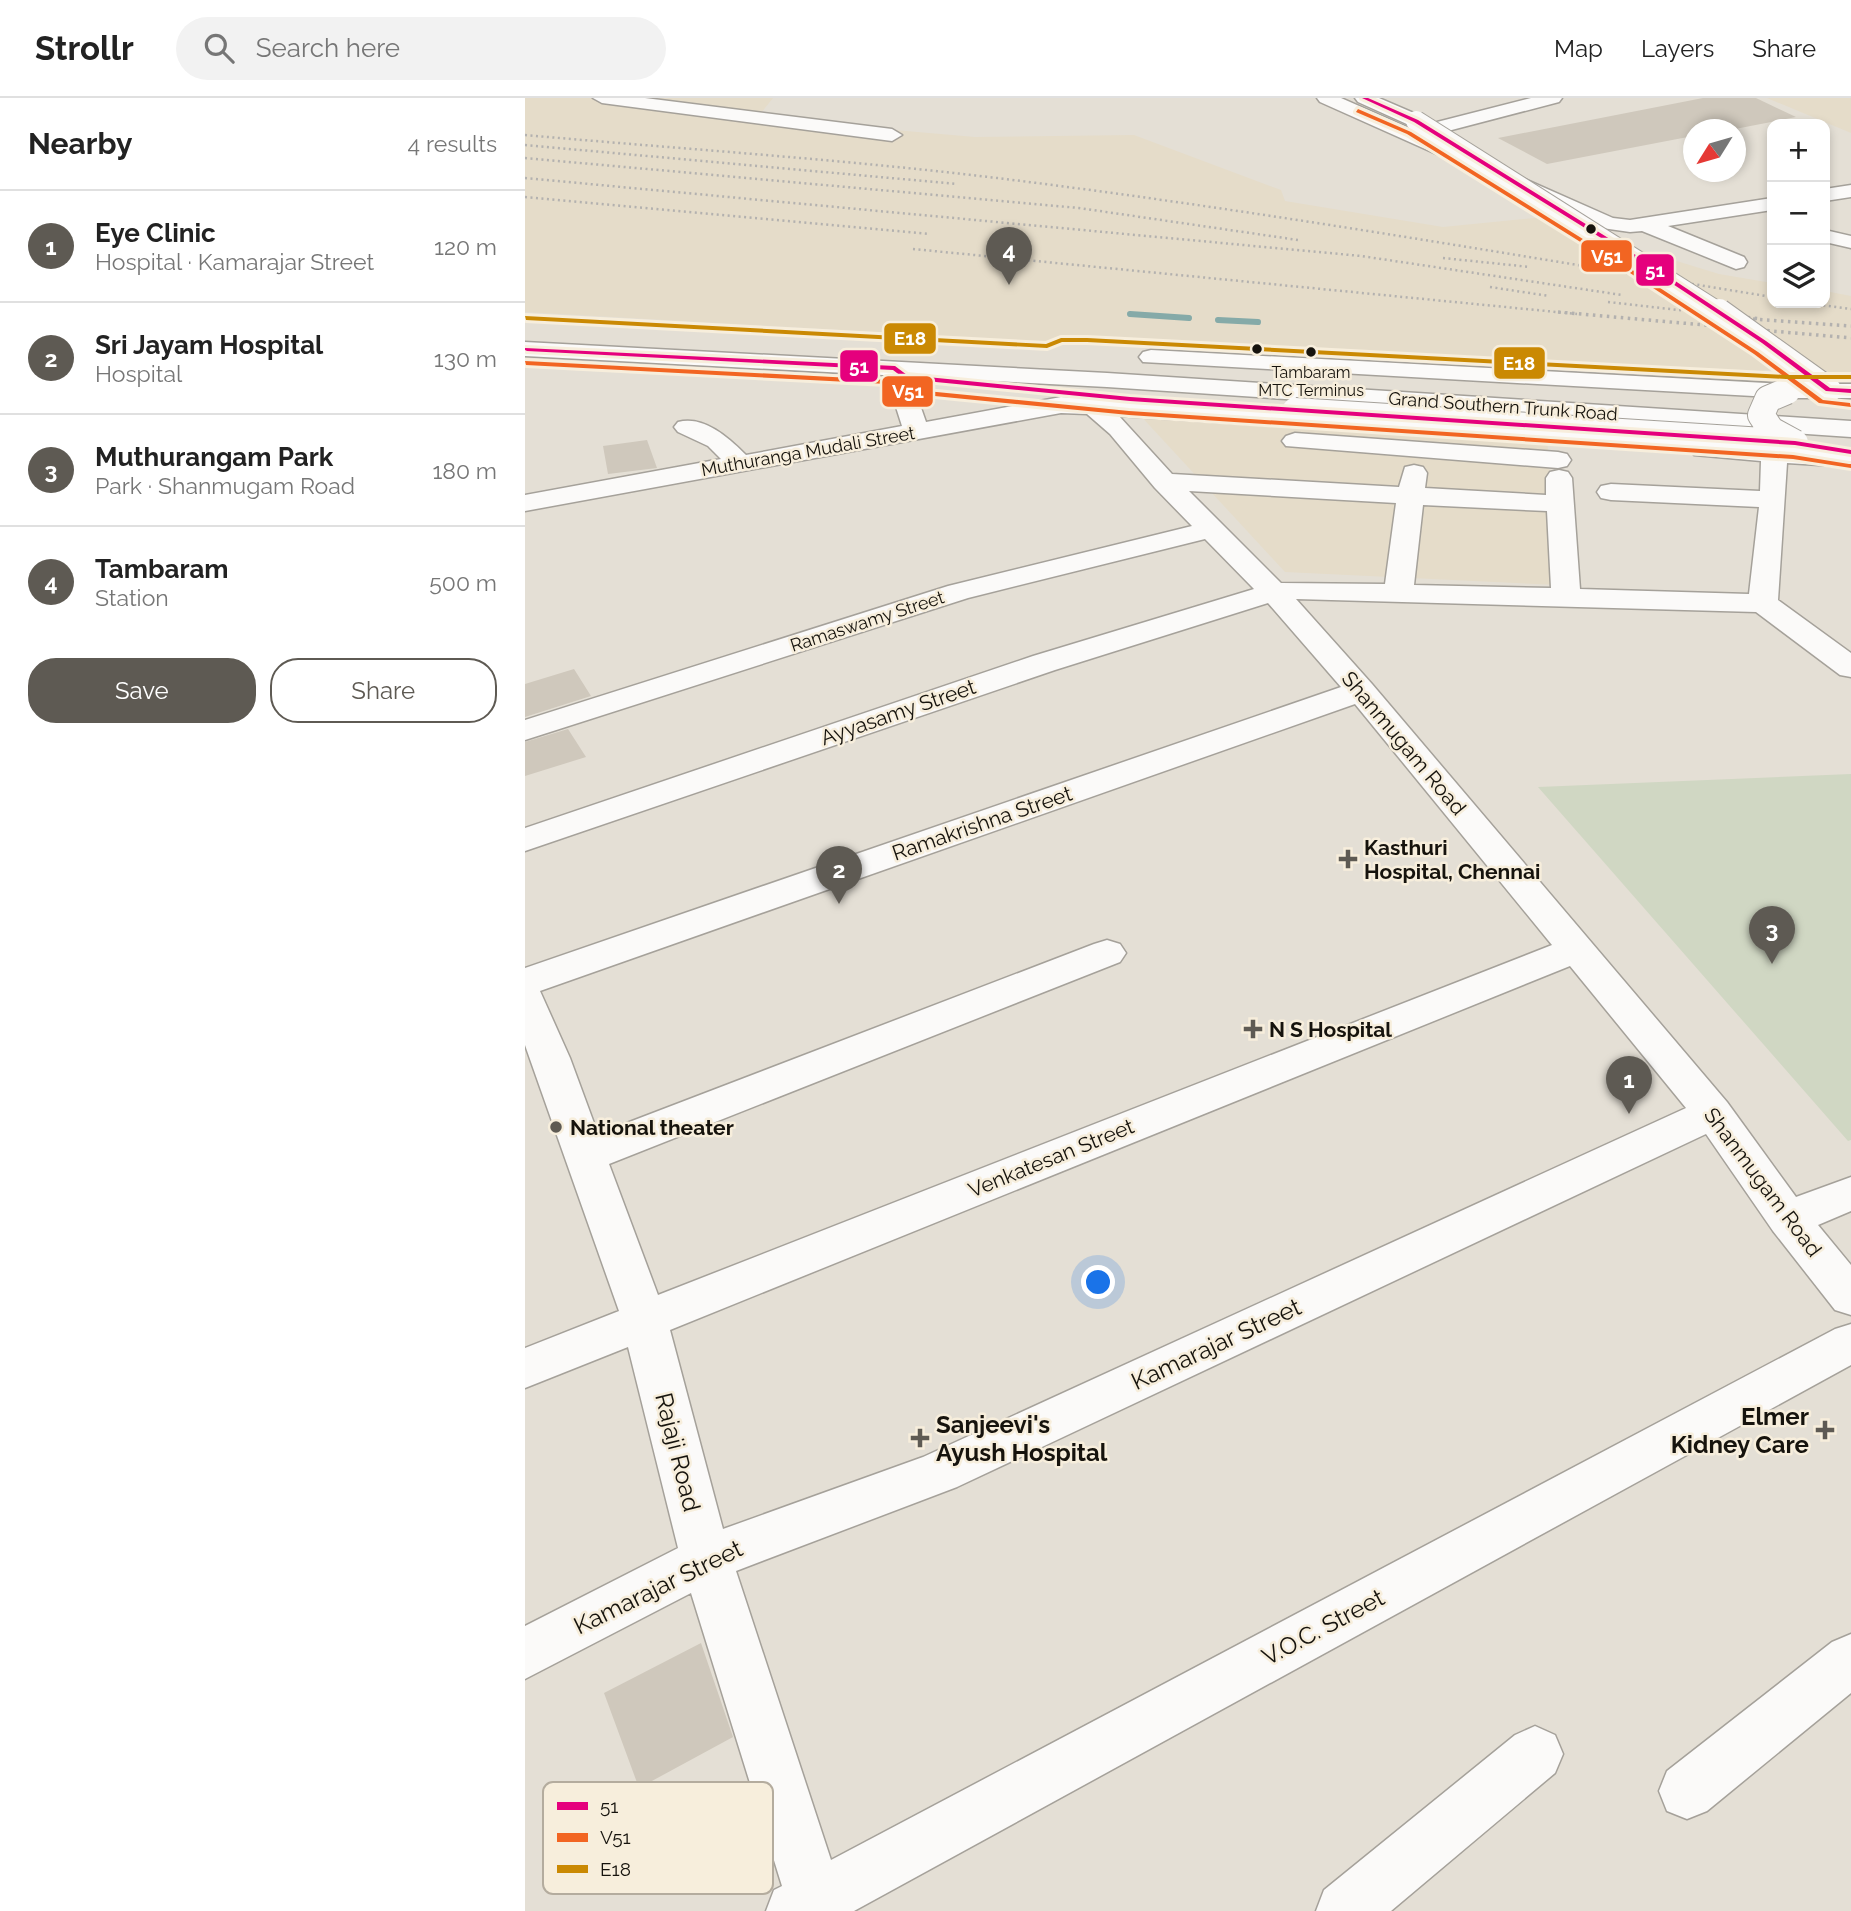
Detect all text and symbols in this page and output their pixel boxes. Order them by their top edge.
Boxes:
search box [176,17,666,80]
text: Strollr [35,29,134,68]
icon: search [200,29,238,67]
text: Search here [256,33,400,63]
text: Map [1554,34,1603,63]
text: Layers [1641,34,1714,63]
text: Share [1752,34,1816,63]
north arrow [1683,119,1746,182]
map controls [1767,119,1830,308]
button: + [1767,119,1830,182]
text: Nearby [28,126,132,161]
text: 4 results [408,130,497,157]
button: − [1767,182,1830,245]
text: Eye Clinic [95,218,216,248]
unlabelled marker [1584,222,1598,236]
pin: 4 [986,227,1032,285]
text: 1 [45,233,57,260]
text: 120 m [434,233,497,260]
line badge: V51 [1580,239,1633,273]
text: V51 [1591,245,1623,267]
button: layers [1767,245,1830,308]
text: Hospital · Kamarajar Street [95,248,374,275]
line badge: 51 [1635,253,1675,287]
text: 51 [1645,259,1665,281]
line badge: E18 [883,322,937,355]
text: E18 [894,327,926,349]
text: Sri Jayam Hospital [95,330,323,360]
unlabelled marker [1250,342,1264,356]
text: 2 [45,345,57,372]
text: 130 m [434,345,497,372]
marker: Tambaram MTC Terminus [1304,345,1318,359]
line badge: E18 [1493,346,1546,380]
line badge: 51 [839,349,879,383]
text: E18 [1503,352,1535,374]
text: 51 [849,355,869,377]
text: Hospital [95,360,182,387]
place label: Tambaram MTC Terminus [1258,363,1364,400]
line badge: V51 [881,375,934,408]
text: V51 [892,380,924,402]
street label: Grand Southern Trunk Road [1388,388,1618,424]
street label: Muthuranga Mudali Street [700,422,916,480]
text: Muthurangam Park [95,442,333,472]
text: 3 [45,457,57,484]
text: 180 m [432,457,497,484]
text: Park · Shanmugam Road [95,472,355,499]
text: Tambaram [95,554,229,584]
text: 4 [44,569,58,596]
text: 500 m [429,569,497,596]
text: Station [95,584,169,611]
street label: Ramaswamy Street [787,586,947,656]
button: Save [28,658,256,723]
button: Share [270,658,497,723]
street label: Shanmugam Road [1337,666,1471,820]
street label: Ayyasamy Street [817,674,979,750]
street label: Ramakrishna Street [889,781,1075,865]
place label: Kasthuri Hospital, Chennai [1364,835,1540,884]
pin: 2 [816,846,862,904]
marker: Kasthuri Hospital, Chennai [1338,849,1358,869]
pin: 3 [1749,906,1795,964]
place label: N S Hospital [1269,1017,1392,1042]
marker: N S Hospital [1243,1019,1263,1039]
pin: 1 [1606,1056,1652,1114]
street label: Shanmugam Road [1699,1103,1827,1261]
street label: Venkatesan Street [965,1113,1137,1203]
place label: National theater [570,1115,734,1140]
marker: National theater [548,1119,564,1135]
your location [1081,1265,1115,1299]
street label: Kamarajar Street [1126,1292,1306,1396]
street label: Rajaji Road [649,1390,707,1514]
place label: Elmer Kidney Care [1671,1402,1809,1459]
place label: Sanjeevi's Ayush Hospital [936,1410,1108,1467]
marker: Elmer Kidney Care [1815,1420,1835,1440]
marker: Sanjeevi's Ayush Hospital [910,1428,930,1448]
street label: Kamarajar Street [569,1534,747,1640]
street label: V.O.C. Street [1257,1583,1389,1671]
legend [543,1782,773,1894]
text: 51 [600,1795,619,1817]
text: V51 [600,1826,631,1848]
text: E18 [600,1858,631,1880]

